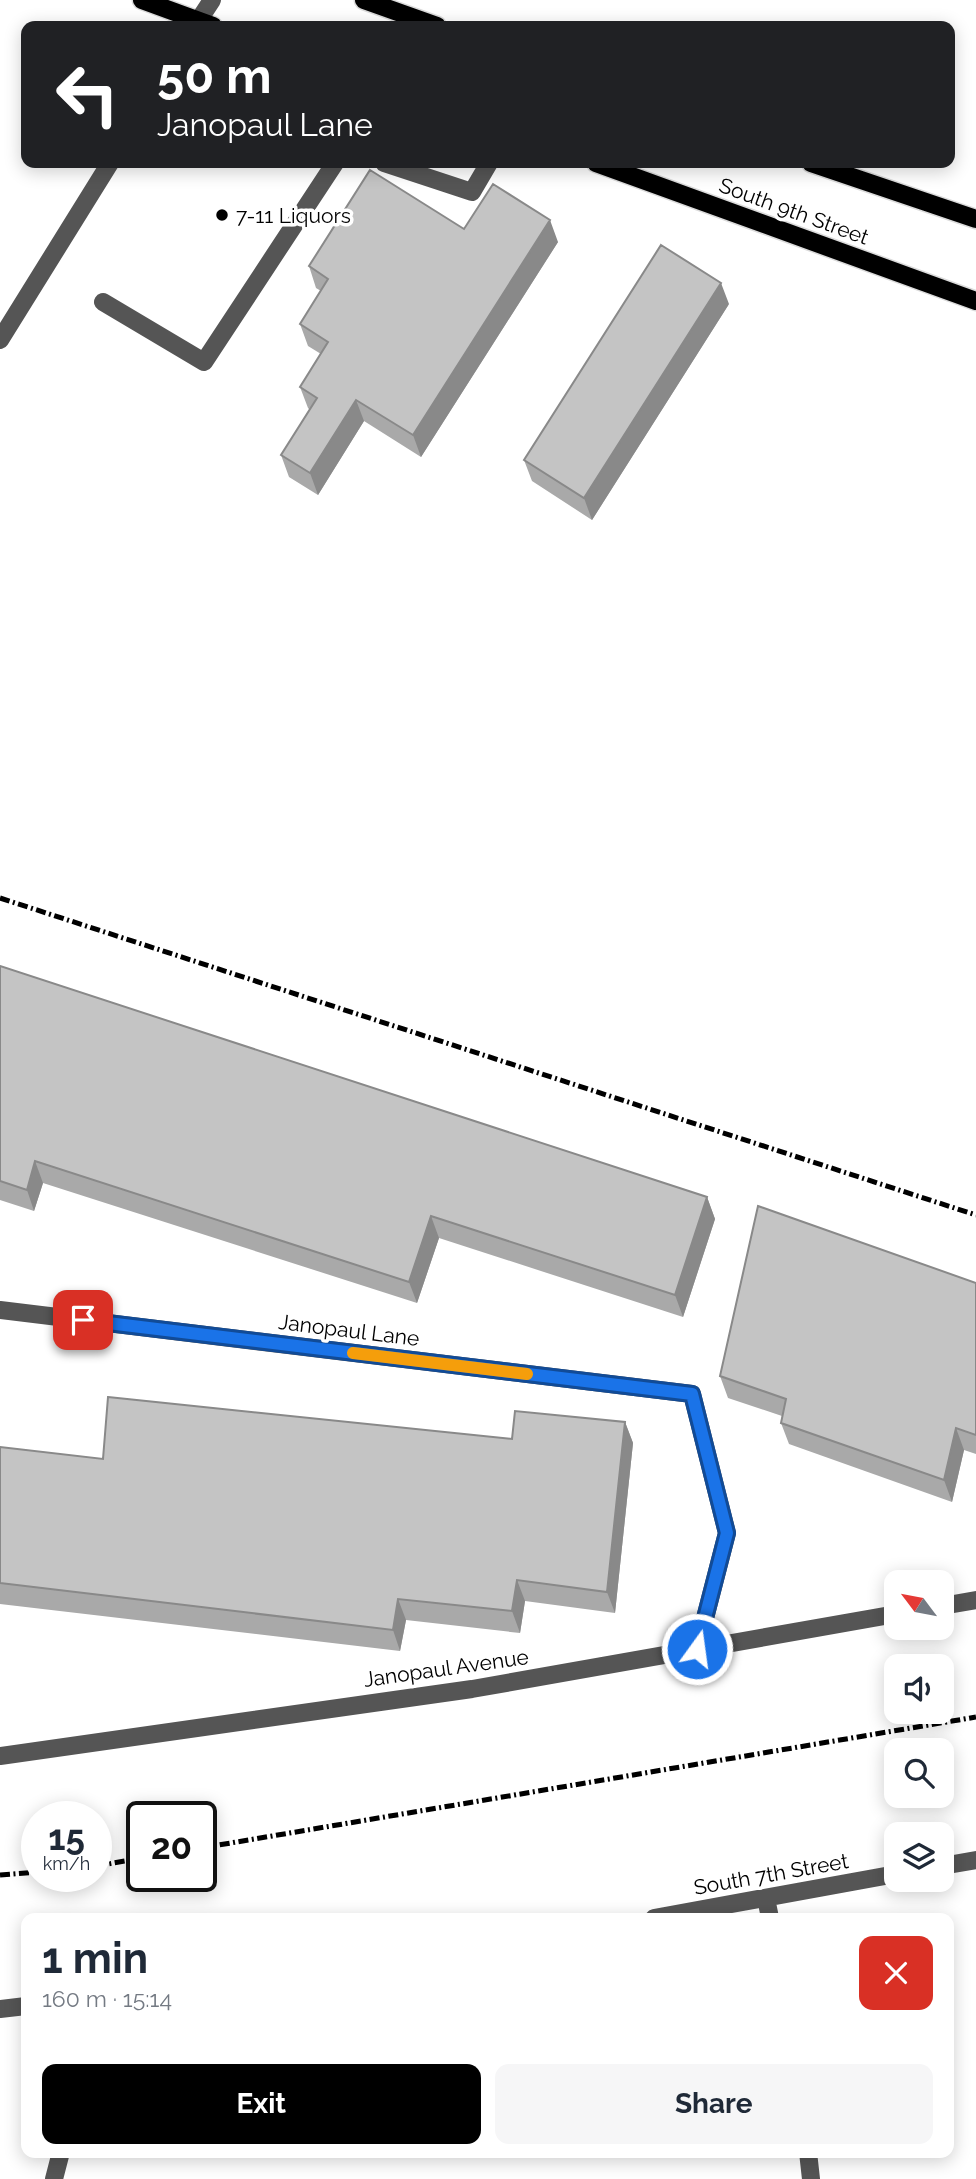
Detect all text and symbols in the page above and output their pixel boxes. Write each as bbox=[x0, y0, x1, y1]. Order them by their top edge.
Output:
text: 50 m bbox=[157, 47, 272, 104]
icon: left bbox=[42, 49, 133, 140]
text: Janopaul Lane bbox=[157, 106, 373, 143]
street label: South 9th Street bbox=[716, 172, 872, 250]
place label: 7-11 Liquors bbox=[236, 203, 351, 228]
marker: 7-11 Liquors bbox=[214, 207, 230, 223]
pin bbox=[53, 1290, 113, 1350]
icon: arrive bbox=[64, 1301, 102, 1339]
street label: Janopaul Lane bbox=[277, 1309, 421, 1351]
north arrow bbox=[884, 1570, 954, 1640]
map controls bbox=[884, 1570, 954, 1892]
position arrow bbox=[660, 1612, 734, 1686]
street label: Janopaul Avenue bbox=[362, 1644, 530, 1692]
button: sound bbox=[884, 1654, 954, 1724]
button: search bbox=[884, 1738, 954, 1808]
speed limit sign: 20 bbox=[126, 1801, 217, 1892]
text: 15 bbox=[48, 1817, 85, 1858]
button: layers bbox=[884, 1822, 954, 1892]
street label: South 7th Street bbox=[692, 1848, 850, 1900]
text: km/h bbox=[43, 1853, 90, 1874]
text: 1 min bbox=[42, 1934, 148, 1983]
button: close bbox=[859, 1936, 933, 2010]
text: 160 m · 15:14 bbox=[42, 1985, 172, 2012]
button: Exit bbox=[42, 2064, 481, 2144]
button: Share bbox=[495, 2064, 933, 2144]

